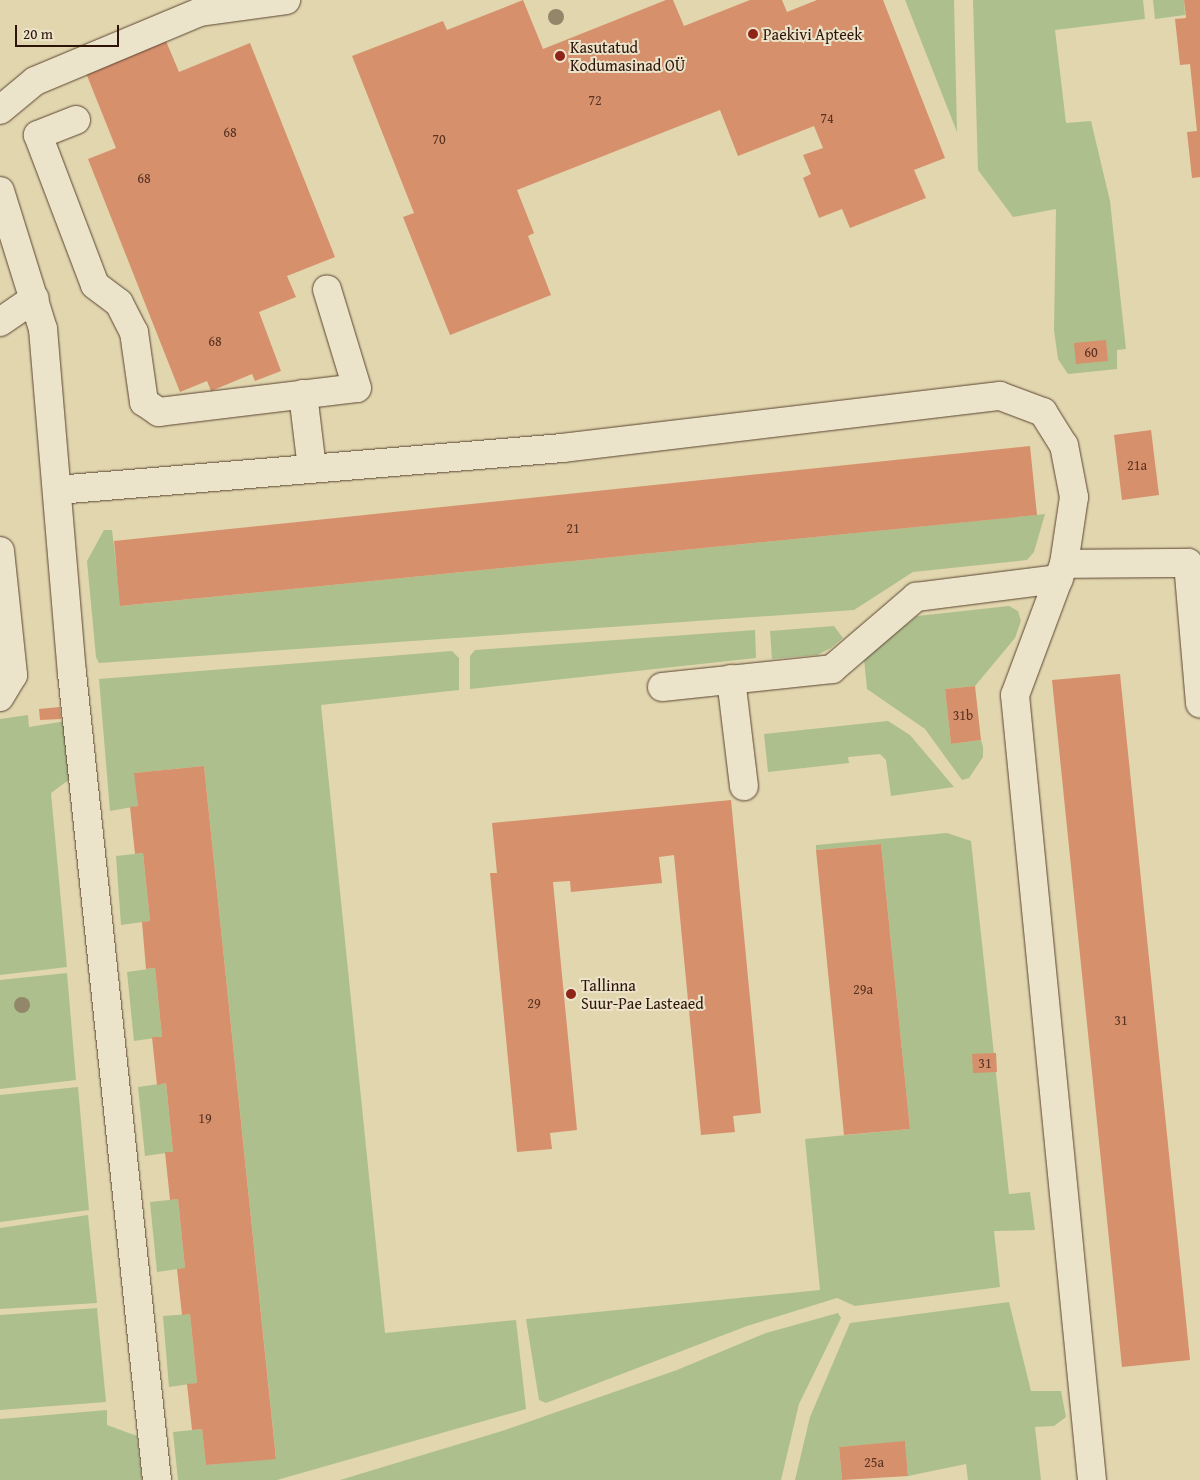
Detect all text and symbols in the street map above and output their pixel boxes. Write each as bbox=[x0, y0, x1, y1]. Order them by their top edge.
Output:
scale bar bbox=[18, 15, 121, 47]
text: 20 m bbox=[23, 23, 53, 44]
place label: Paekivi Apteek bbox=[763, 24, 862, 44]
marker: Paekivi Apteek bbox=[747, 28, 759, 40]
place label: Kasutatud Kodumasinad OÜ bbox=[570, 37, 685, 75]
marker: Kasutatud Kodumasinad OÜ bbox=[554, 50, 566, 62]
house number: 72 bbox=[588, 92, 602, 108]
house number: 74 bbox=[820, 110, 834, 126]
house number: 68 bbox=[223, 124, 237, 140]
house number: 70 bbox=[432, 131, 446, 147]
house number: 68 bbox=[137, 170, 151, 186]
house number: 68 bbox=[208, 333, 222, 349]
house number: 60 bbox=[1084, 344, 1098, 360]
house number: 21a bbox=[1127, 457, 1147, 473]
house number: 21 bbox=[566, 520, 580, 536]
house number: 31b bbox=[953, 707, 973, 723]
place label: Tallinna Suur-Pae Lasteaed bbox=[581, 975, 704, 1013]
house number: 29a bbox=[853, 981, 873, 997]
marker: Tallinna Suur-Pae Lasteaed bbox=[565, 988, 577, 1000]
house number: 29 bbox=[527, 995, 541, 1011]
house number: 31 bbox=[1114, 1012, 1128, 1028]
house number: 31 bbox=[978, 1055, 992, 1071]
house number: 19 bbox=[198, 1110, 212, 1126]
house number: 25a bbox=[864, 1454, 884, 1470]

